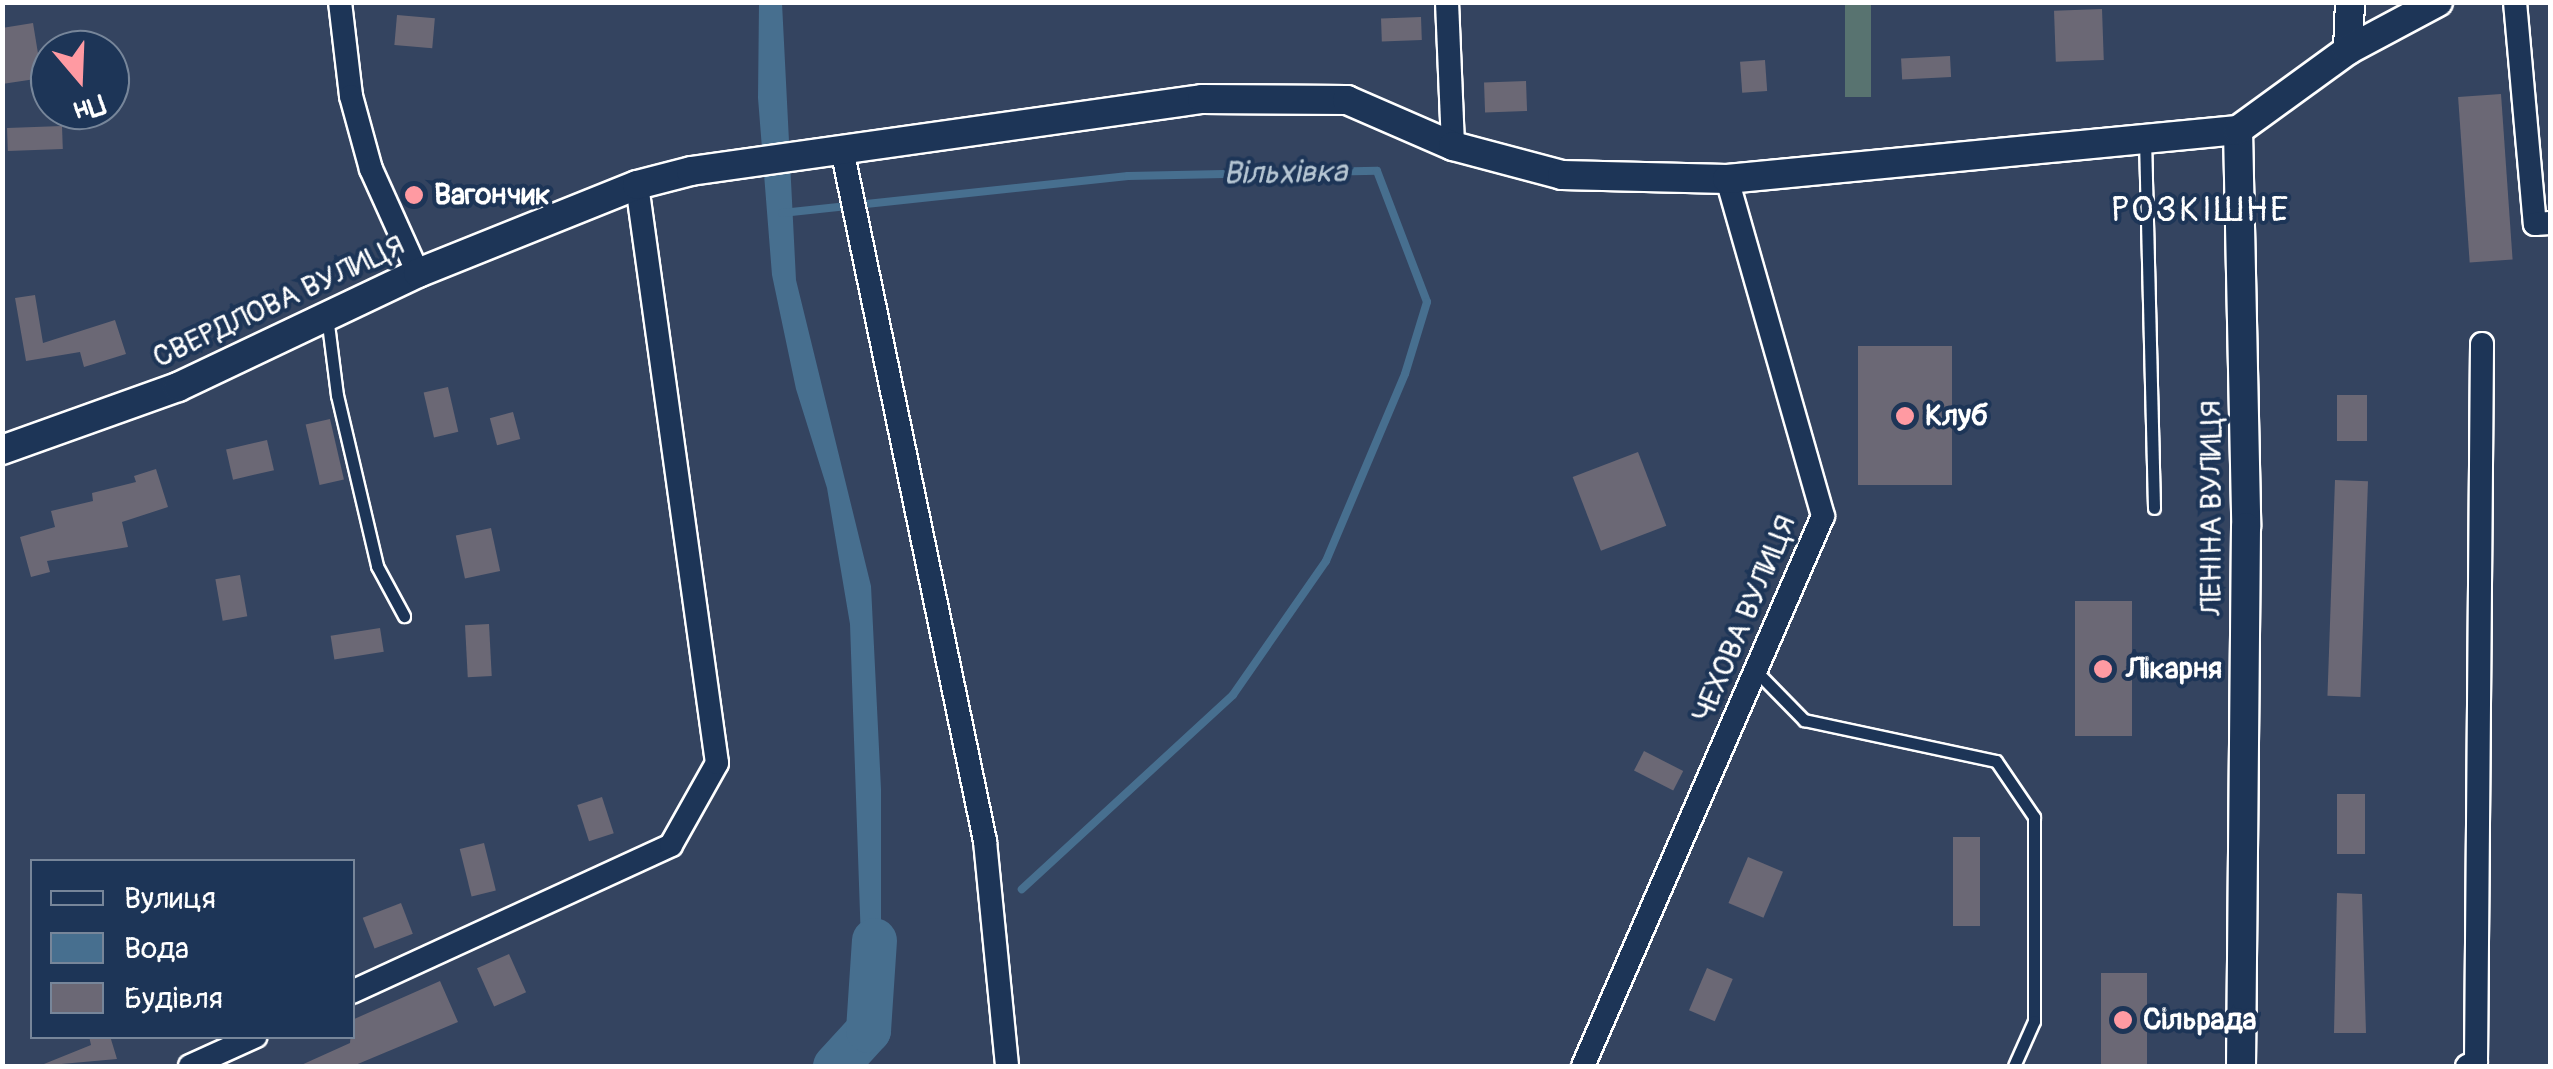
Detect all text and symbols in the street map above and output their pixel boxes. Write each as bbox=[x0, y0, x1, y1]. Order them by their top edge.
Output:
north arrow bbox=[30, 30, 130, 130]
text: Пн bbox=[69, 85, 110, 129]
water label: Вільхівка bbox=[1223, 153, 1347, 193]
place label: Вагончик bbox=[434, 177, 550, 213]
marker: Вагончик bbox=[403, 184, 425, 206]
district label: РОЗКІШНЕ bbox=[2111, 189, 2291, 231]
street label: СВЕРДЛОВА ВУЛИЦЯ bbox=[147, 228, 411, 376]
place label: Клуб bbox=[1925, 398, 1988, 434]
street label: ЛЕНІНА ВУЛИЦЯ bbox=[2194, 400, 2230, 616]
marker: Клуб bbox=[1894, 405, 1916, 427]
street label: ЧЕХОВА ВУЛИЦЯ bbox=[1685, 510, 1805, 728]
place label: Лікарня bbox=[2126, 651, 2222, 687]
marker: Лікарня bbox=[2090, 656, 2116, 682]
legend bbox=[30, 859, 355, 1039]
text: Вулиця bbox=[124, 880, 216, 917]
text: Вода bbox=[124, 930, 189, 967]
text: Будівля bbox=[124, 980, 223, 1017]
place label: Сільрада bbox=[2143, 1002, 2256, 1038]
marker: Сільрада bbox=[2112, 1009, 2134, 1031]

